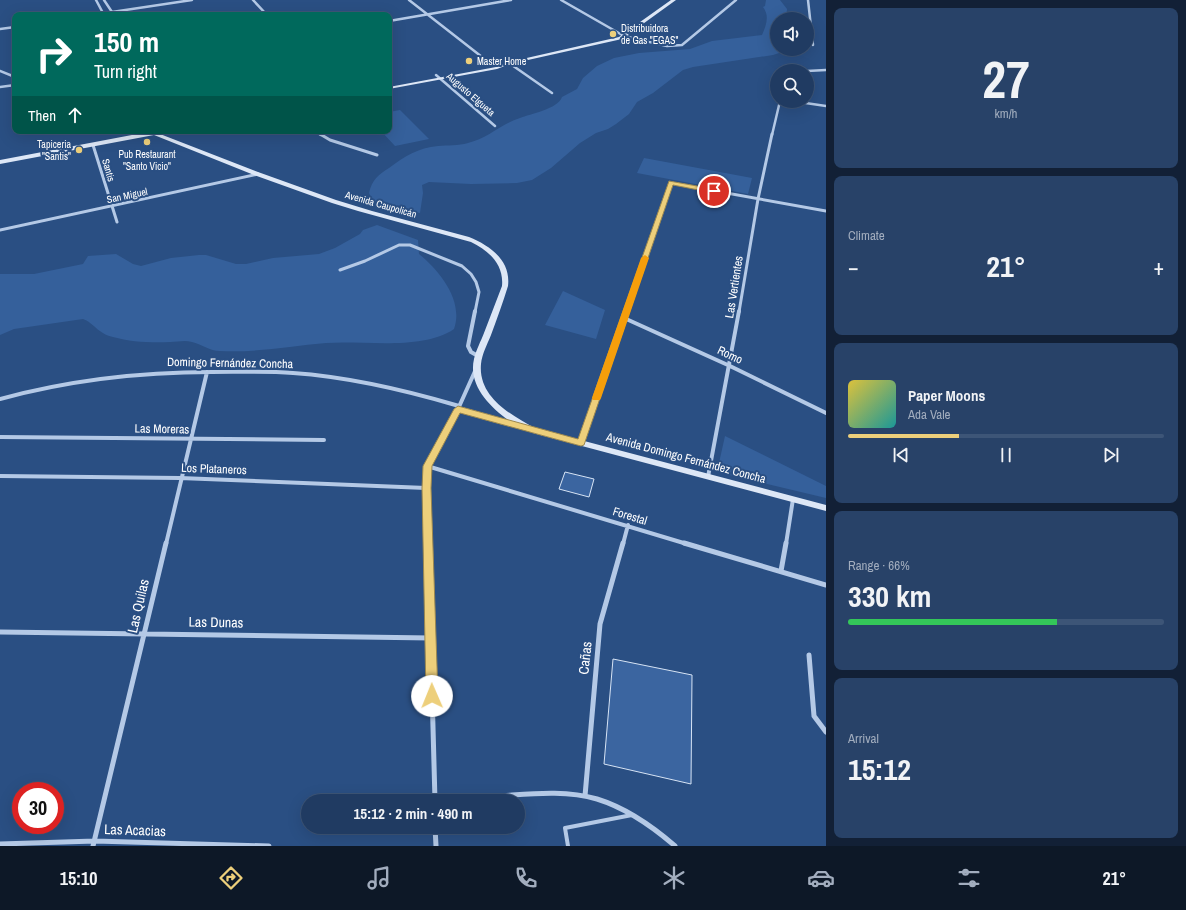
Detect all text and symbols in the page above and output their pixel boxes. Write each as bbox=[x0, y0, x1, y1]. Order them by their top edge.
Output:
map controls bbox=[770, 12, 814, 108]
button: sound bbox=[770, 12, 814, 56]
place label: Distribuidora de Gas "EGAS" bbox=[621, 22, 678, 47]
text: 150 m bbox=[94, 23, 159, 61]
icon: right bbox=[28, 28, 80, 80]
marker: Distribuidora de Gas "EGAS" bbox=[608, 29, 618, 39]
text: 27 bbox=[982, 44, 1030, 114]
place label: Master Home bbox=[477, 55, 527, 68]
marker: Master Home bbox=[464, 56, 474, 66]
text: Turn right bbox=[94, 59, 157, 84]
button: search bbox=[770, 64, 814, 108]
street label: Augusto Elgueta bbox=[443, 69, 498, 119]
icon: ahead bbox=[64, 104, 86, 126]
text: Then bbox=[28, 105, 56, 126]
text: km/h bbox=[994, 105, 1018, 122]
marker: Pub Restaurant "Santo Vicio" bbox=[142, 137, 152, 147]
place label: Tapiceria "Santis" bbox=[37, 138, 71, 163]
marker: Tapiceria "Santis" bbox=[74, 145, 84, 155]
place label: Pub Restaurant "Santo Vicio" bbox=[119, 148, 176, 173]
street label: Santis bbox=[99, 157, 118, 183]
pin bbox=[697, 174, 731, 208]
icon: arrive bbox=[703, 180, 725, 202]
street label: San Miguel bbox=[105, 185, 149, 206]
street label: Avenida Caupolicán bbox=[343, 188, 418, 221]
text: Climate bbox=[848, 227, 885, 244]
text: 21° bbox=[986, 246, 1026, 286]
text: − bbox=[848, 252, 859, 282]
text: + bbox=[1153, 252, 1164, 282]
street label: Las Vertientes bbox=[721, 255, 747, 319]
street label: Romo bbox=[715, 342, 745, 368]
street label: Domingo Fernández Concha bbox=[167, 354, 294, 372]
text: Paper Moons bbox=[908, 385, 985, 406]
text: Ada Vale bbox=[908, 406, 950, 423]
street label: Las Moreras bbox=[135, 421, 190, 437]
street label: Avenida Domingo Fernández Concha bbox=[603, 429, 768, 487]
icon: previous bbox=[890, 444, 912, 466]
icon: pause bbox=[995, 444, 1017, 466]
icon: next bbox=[1100, 444, 1122, 466]
street label: Los Plataneros bbox=[181, 460, 247, 478]
street label: Forestal bbox=[611, 503, 649, 529]
text: Range · 66% bbox=[848, 557, 910, 574]
text: 330 km bbox=[848, 576, 931, 616]
street label: Las Quilas bbox=[123, 577, 153, 635]
street label: Las Dunas bbox=[188, 613, 244, 631]
street label: Cañas bbox=[574, 640, 596, 675]
position arrow bbox=[411, 675, 453, 717]
text: Arrival bbox=[848, 730, 879, 747]
text: 15:12 bbox=[848, 749, 911, 789]
speed limit sign: 30 bbox=[12, 782, 64, 834]
text: 15:12 · 2 min · 490 m bbox=[354, 803, 472, 824]
street label: Las Acacias bbox=[104, 820, 167, 840]
icon: directions bbox=[217, 864, 245, 892]
icon: music bbox=[365, 864, 393, 892]
icon: phone bbox=[512, 864, 540, 892]
icon: climate bbox=[660, 864, 688, 892]
icon: car bbox=[807, 864, 835, 892]
icon: filters bbox=[955, 864, 983, 892]
text: 15:10 bbox=[60, 866, 98, 891]
text: 21° bbox=[1103, 866, 1126, 891]

